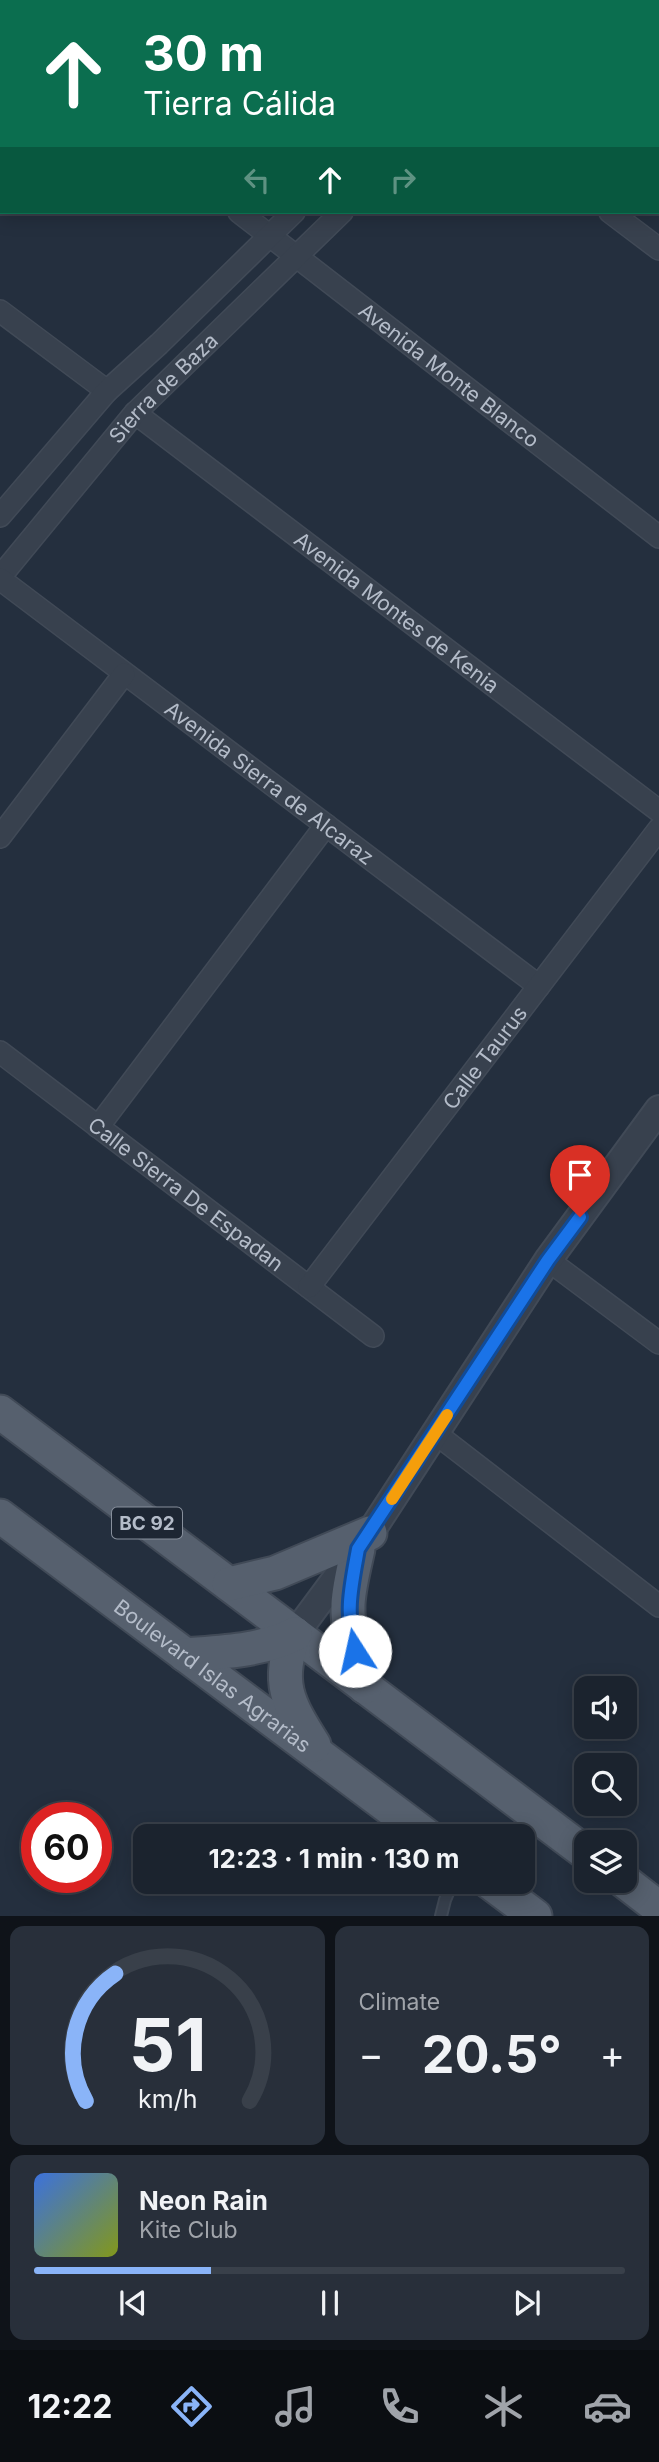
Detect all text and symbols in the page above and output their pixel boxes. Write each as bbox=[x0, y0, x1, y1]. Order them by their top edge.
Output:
text: 30 m bbox=[143, 24, 264, 83]
icon: ahead bbox=[28, 28, 119, 119]
text: Tierra Cálida bbox=[143, 84, 336, 123]
icon: left bbox=[238, 161, 276, 199]
icon: ahead bbox=[311, 161, 349, 199]
icon: right bbox=[384, 161, 422, 199]
street label: Avenida Monte Blanco bbox=[354, 297, 545, 452]
street label: Sierra de Baza bbox=[103, 327, 223, 448]
street label: Avenida Montes de Kenia bbox=[290, 526, 504, 698]
street label: Avenida Sierra de Alcaraz bbox=[160, 696, 379, 870]
street label: Calle Taurus bbox=[437, 1001, 532, 1114]
street label: Calle Sierra De Espadan bbox=[83, 1111, 289, 1276]
pin bbox=[550, 1145, 610, 1217]
icon: arrive bbox=[561, 1156, 599, 1194]
road number: BC 92 bbox=[112, 1508, 182, 1539]
street label: Boulevard Islas Agrarias bbox=[110, 1594, 316, 1757]
position arrow bbox=[318, 1614, 392, 1688]
map controls bbox=[574, 1676, 637, 1893]
button: sound bbox=[574, 1676, 637, 1739]
button: search bbox=[574, 1753, 637, 1816]
speed limit sign: 60 bbox=[21, 1802, 112, 1893]
button: layers bbox=[574, 1830, 637, 1893]
text: 12:23 · 1 min · 130 m bbox=[208, 1843, 460, 1874]
text: Climate bbox=[359, 1988, 440, 2016]
text: 51 bbox=[128, 2001, 206, 2090]
text: 20.5° bbox=[422, 2023, 562, 2086]
text: − bbox=[359, 2031, 384, 2077]
text: + bbox=[600, 2031, 625, 2077]
text: km/h bbox=[138, 2084, 197, 2114]
text: Neon Rain bbox=[139, 2185, 268, 2216]
text: Kite Club bbox=[139, 2216, 238, 2244]
icon: previous bbox=[114, 2284, 152, 2322]
icon: pause bbox=[311, 2284, 349, 2322]
icon: next bbox=[508, 2284, 546, 2322]
icon: directions bbox=[167, 2382, 216, 2431]
icon: music bbox=[271, 2382, 320, 2431]
icon: phone bbox=[375, 2382, 424, 2431]
icon: climate bbox=[479, 2382, 528, 2431]
icon: car bbox=[583, 2382, 632, 2431]
text: 12:22 bbox=[27, 2387, 112, 2426]

